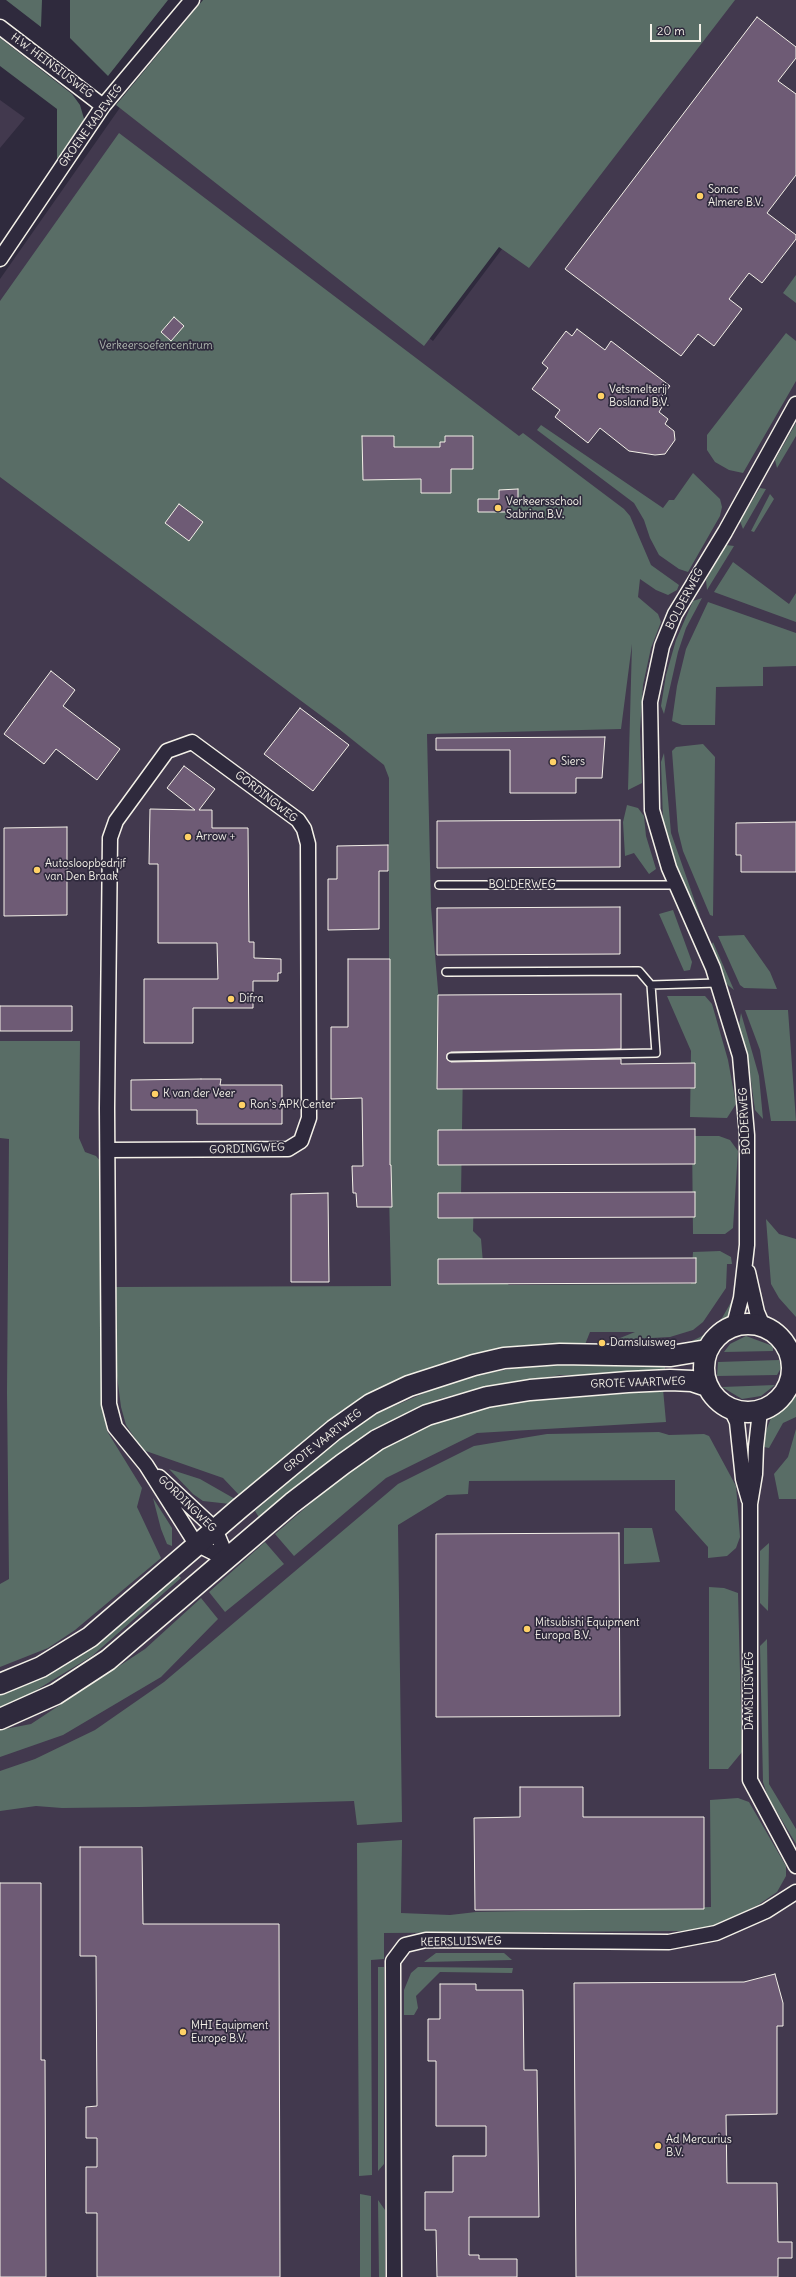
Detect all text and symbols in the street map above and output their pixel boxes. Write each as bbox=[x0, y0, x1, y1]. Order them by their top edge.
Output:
scale bar bbox=[652, 16, 703, 42]
text: 20 m bbox=[657, 23, 685, 38]
street label: H.W. HEINSIUSWEG bbox=[8, 31, 96, 101]
street label: GROENE KADEWEG bbox=[57, 82, 125, 170]
place label: Sonac Almere B.V. bbox=[708, 183, 763, 209]
marker: Sonac Almere B.V. bbox=[695, 191, 705, 201]
park label: Verkeersoefencentrum bbox=[99, 339, 213, 353]
place label: Vetsmelterij Bosland B.V. bbox=[609, 383, 669, 409]
marker: Vetsmelterij Bosland B.V. bbox=[596, 391, 606, 401]
place label: Verkeersschool Sabrina B.V. bbox=[506, 495, 582, 521]
marker: Verkeersschool Sabrina B.V. bbox=[493, 503, 503, 513]
street label: BOLDERWEG bbox=[663, 566, 707, 632]
place label: Siers bbox=[561, 755, 585, 769]
marker: Siers bbox=[548, 757, 558, 767]
street label: GORDINGWEG bbox=[232, 769, 300, 825]
place label: Arrow + bbox=[196, 830, 235, 844]
marker: Arrow + bbox=[183, 832, 193, 842]
place label: Autosloopbedrijf van Den Braak bbox=[45, 857, 126, 883]
marker: Autosloopbedrijf van Den Braak bbox=[32, 865, 42, 875]
street label: BOLDERWEG bbox=[488, 878, 556, 892]
place label: Difra bbox=[239, 992, 264, 1006]
marker: Difra bbox=[226, 994, 236, 1004]
place label: K van der Veer bbox=[163, 1087, 235, 1101]
street label: BOLDERWEG bbox=[737, 1087, 753, 1155]
marker: K van der Veer bbox=[150, 1089, 160, 1099]
place label: Ron's APK Center bbox=[250, 1098, 335, 1112]
marker: Ron's APK Center bbox=[237, 1100, 247, 1110]
street label: GORDINGWEG bbox=[209, 1141, 285, 1157]
place label: Damsluisweg bbox=[610, 1336, 676, 1350]
marker: Damsluisweg bbox=[597, 1338, 607, 1348]
street label: GROTE VAARTWEG bbox=[590, 1375, 686, 1391]
street label: GROTE VAARTWEG bbox=[281, 1406, 365, 1476]
street label: GORDINGWEG bbox=[155, 1473, 219, 1535]
place label: Mitsubishi Equipment Europa B.V. bbox=[535, 1616, 640, 1642]
marker: Mitsubishi Equipment Europa B.V. bbox=[522, 1624, 532, 1634]
street label: DAMSLUISWEG bbox=[743, 1652, 757, 1730]
street label: KEERSLUISWEG bbox=[420, 1935, 502, 1949]
place label: MHI Equipment Europe B.V. bbox=[191, 2019, 268, 2045]
marker: MHI Equipment Europe B.V. bbox=[178, 2027, 188, 2037]
place label: Ad Mercurius B.V. bbox=[666, 2133, 732, 2159]
marker: Ad Mercurius B.V. bbox=[653, 2141, 663, 2151]

